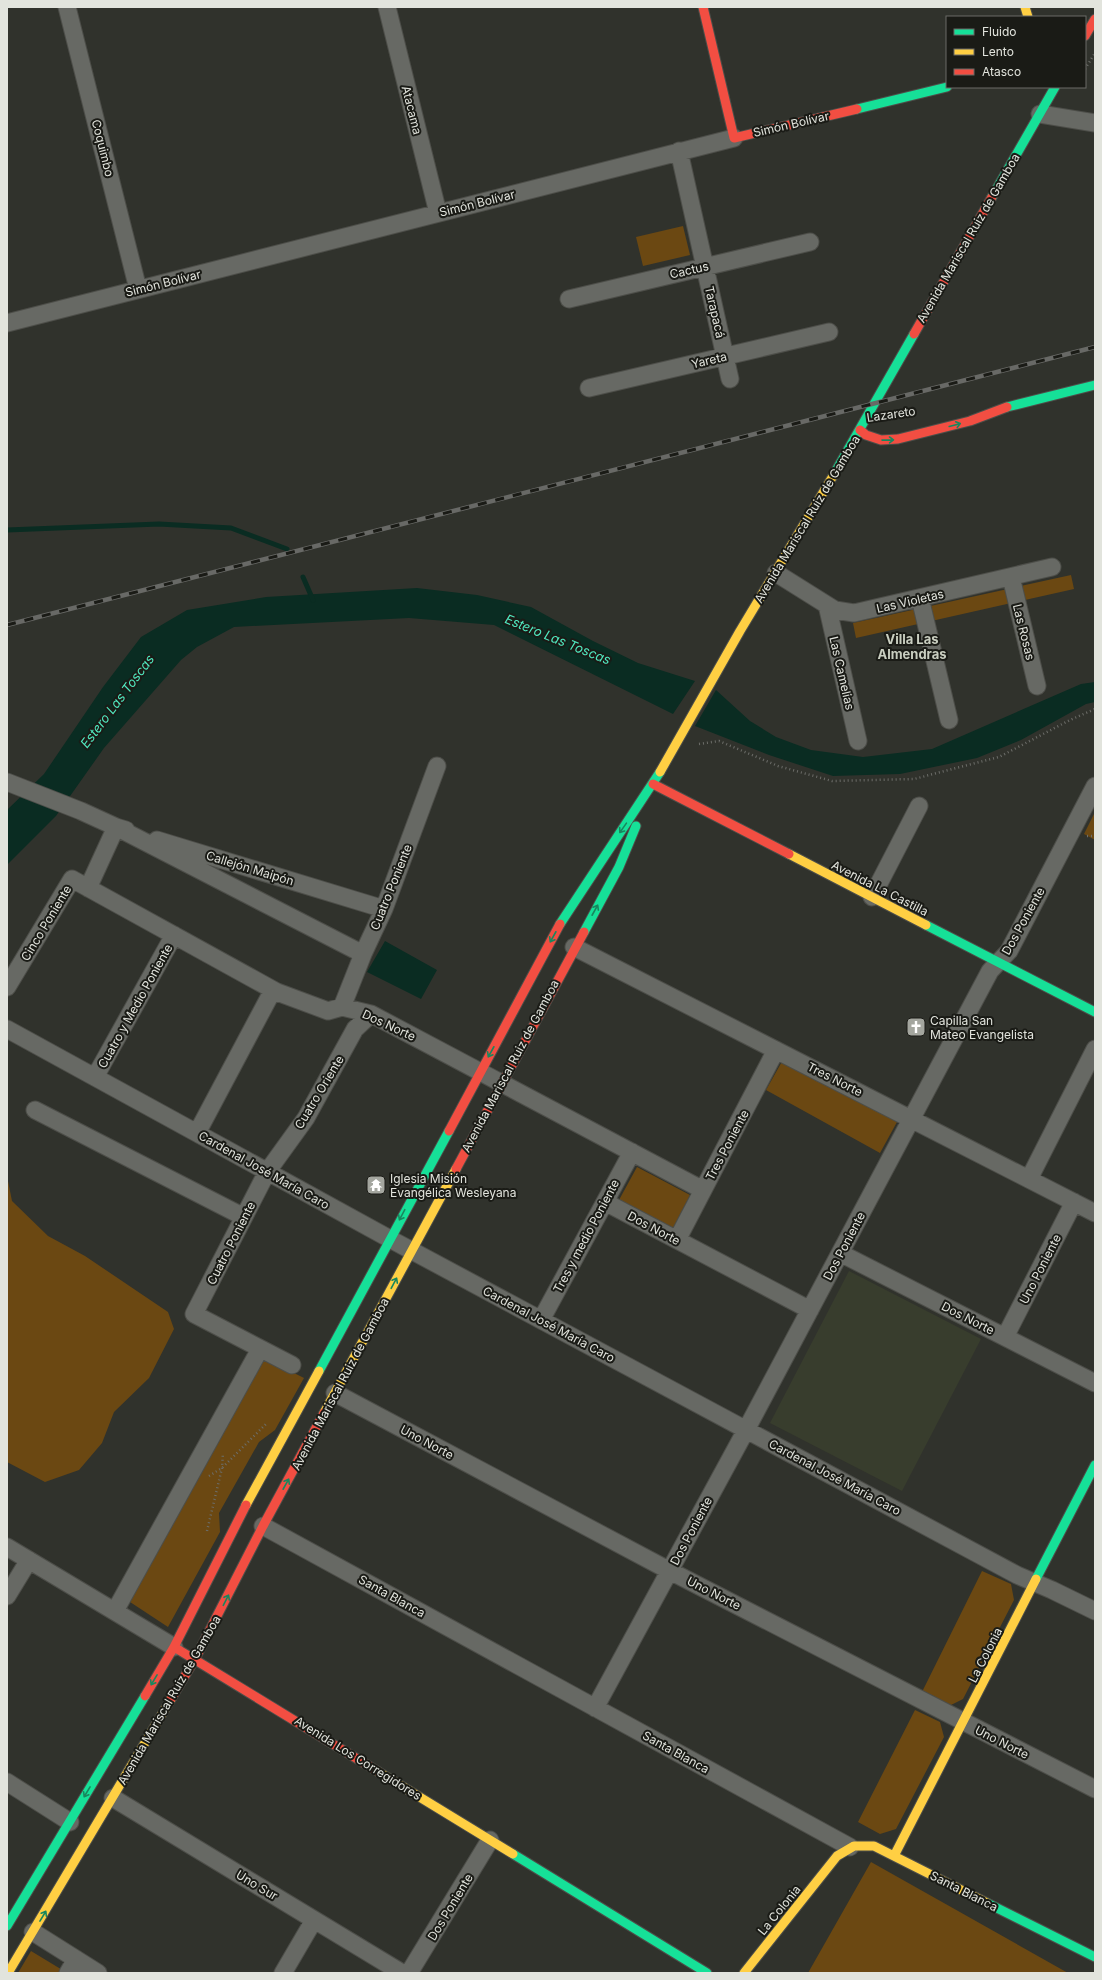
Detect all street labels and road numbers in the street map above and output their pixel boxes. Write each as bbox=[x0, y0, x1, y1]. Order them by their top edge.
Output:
street label: Atacama bbox=[399, 84, 425, 136]
street label: Simón Bolívar bbox=[752, 108, 831, 140]
street label: Coquimbo bbox=[89, 118, 117, 178]
street label: Avenida Mariscal Ruiz de Gamboa bbox=[913, 151, 1023, 325]
street label: Simón Bolívar bbox=[438, 186, 517, 220]
street label: Cactus bbox=[668, 258, 710, 282]
street label: Simón Bolívar bbox=[124, 266, 203, 300]
street label: Tarapacá bbox=[702, 285, 728, 339]
street label: Yareta bbox=[690, 349, 728, 371]
street label: Lazareto bbox=[866, 403, 916, 425]
street label: Avenida Mariscal Ruiz de Gamboa bbox=[751, 432, 863, 606]
street label: Las Violetas bbox=[875, 586, 945, 616]
street label: Las Rosas bbox=[1010, 602, 1038, 662]
street label: Las Camelias bbox=[826, 635, 858, 711]
street label: Cuatro Poniente bbox=[367, 842, 415, 932]
street label: Callejón Maipón bbox=[204, 848, 296, 888]
street label: Avenida La Castilla bbox=[829, 857, 931, 919]
street label: Cinco Poniente bbox=[17, 882, 75, 964]
street label: Dos Poniente bbox=[998, 884, 1048, 958]
street label: Cuatro y Medio Poniente bbox=[95, 941, 175, 1071]
street label: Avenida Mariscal Ruiz de Gamboa bbox=[458, 977, 562, 1155]
street label: Dos Norte bbox=[360, 1006, 418, 1044]
street label: Cuatro Oriente bbox=[291, 1053, 347, 1131]
street label: Tres Norte bbox=[805, 1059, 865, 1099]
street label: Tres Poniente bbox=[702, 1107, 752, 1183]
street label: Cardenal José María Caro bbox=[196, 1128, 332, 1212]
street label: Tres y medio Poniente bbox=[550, 1177, 622, 1295]
street label: Cuatro Poniente bbox=[204, 1199, 258, 1287]
street label: Dos Norte bbox=[625, 1208, 683, 1248]
street label: Dos Poniente bbox=[820, 1209, 868, 1283]
street label: Uno Poniente bbox=[1016, 1232, 1064, 1306]
street label: Cardenal José María Caro bbox=[480, 1283, 618, 1365]
street label: Avenida Mariscal Ruiz de Gamboa bbox=[288, 1295, 392, 1473]
street label: Dos Norte bbox=[939, 1298, 997, 1338]
street label: Uno Norte bbox=[398, 1422, 456, 1462]
street label: Cardenal José María Caro bbox=[766, 1436, 904, 1518]
street label: Dos Poniente bbox=[667, 1494, 715, 1568]
street label: Santa Blanca bbox=[356, 1572, 428, 1620]
street label: Uno Norte bbox=[685, 1573, 743, 1613]
street label: Avenida Mariscal Ruiz de Gamboa bbox=[114, 1613, 224, 1787]
street label: La Colonia bbox=[965, 1625, 1005, 1685]
street label: Avenida Los Corregidores bbox=[292, 1713, 424, 1803]
street label: Uno Norte bbox=[973, 1722, 1031, 1762]
street label: Santa Blanca bbox=[640, 1728, 712, 1776]
street label: Uno Sur bbox=[233, 1867, 281, 1903]
street label: Santa Blanca bbox=[928, 1868, 1000, 1914]
street label: Dos Poniente bbox=[424, 1871, 476, 1943]
street label: La Colonia bbox=[754, 1882, 804, 1938]

